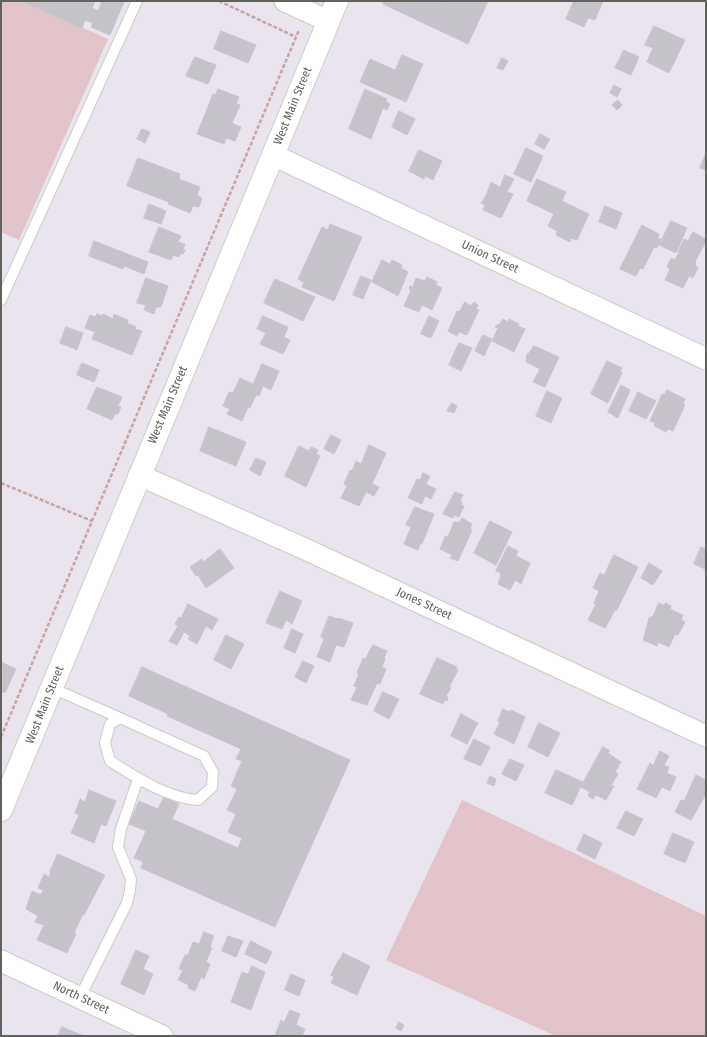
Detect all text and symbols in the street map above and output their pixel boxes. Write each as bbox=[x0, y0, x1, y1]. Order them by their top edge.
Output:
street label: West Main Street bbox=[271, 65, 315, 147]
street label: Union Street bbox=[459, 238, 521, 276]
street label: West Main Street bbox=[145, 364, 191, 446]
street label: Jones Street bbox=[394, 585, 454, 623]
street label: West Main Street bbox=[23, 664, 67, 746]
street label: North Street bbox=[51, 979, 111, 1017]

